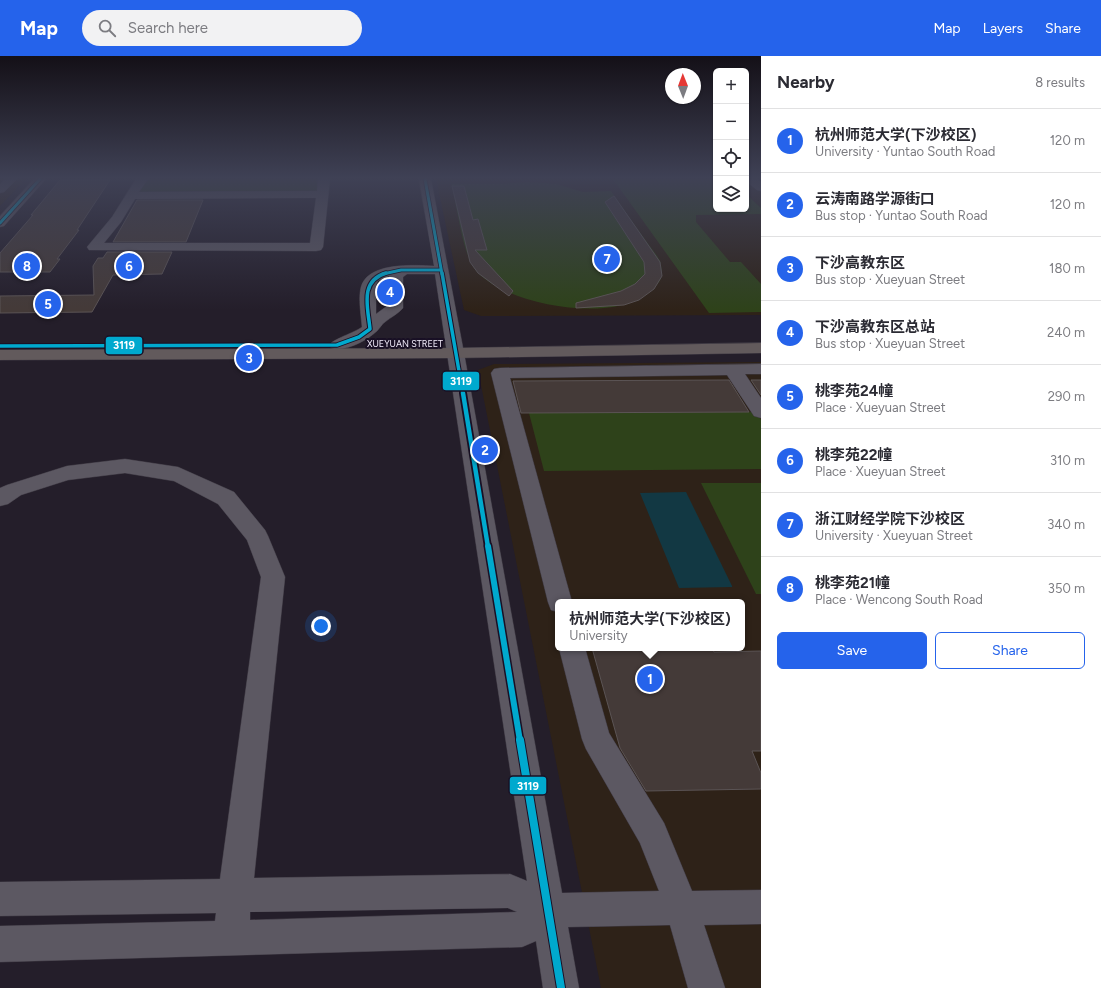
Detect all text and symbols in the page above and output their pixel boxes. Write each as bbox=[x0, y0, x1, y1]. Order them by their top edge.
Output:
search box bbox=[82, 10, 362, 46]
text: Map bbox=[20, 17, 58, 40]
icon: search bbox=[96, 17, 118, 39]
text: Search here bbox=[128, 19, 208, 37]
text: Map bbox=[933, 20, 961, 37]
text: Layers bbox=[983, 20, 1023, 37]
text: Share bbox=[1045, 20, 1081, 37]
north arrow bbox=[665, 68, 701, 104]
map controls bbox=[713, 68, 749, 212]
button: + bbox=[713, 68, 749, 104]
text: Nearby bbox=[777, 72, 835, 92]
text: 8 results bbox=[1035, 75, 1085, 90]
button: − bbox=[713, 104, 749, 140]
text: 杭州师范大学(下沙校区) bbox=[815, 126, 976, 144]
text: 1 bbox=[787, 133, 793, 148]
text: 120 m bbox=[1050, 133, 1085, 148]
button: locate bbox=[713, 140, 749, 176]
text: University · Yuntao South Road bbox=[815, 144, 995, 159]
button: layers bbox=[713, 176, 749, 212]
text: 云涛南路学源街口 bbox=[815, 190, 935, 208]
text: 2 bbox=[786, 197, 794, 212]
text: 120 m bbox=[1050, 197, 1085, 212]
text: Bus stop · Yuntao South Road bbox=[815, 208, 988, 223]
pin: 7 bbox=[594, 244, 620, 274]
pin: 8 bbox=[14, 251, 40, 281]
pin: 6 bbox=[116, 251, 142, 281]
text: 下沙高教东区 bbox=[815, 254, 905, 272]
text: 3 bbox=[786, 261, 794, 276]
text: 180 m bbox=[1049, 261, 1085, 276]
text: Bus stop · Xueyuan Street bbox=[815, 272, 965, 287]
pin: 4 bbox=[377, 277, 403, 307]
pin: 5 bbox=[35, 289, 61, 319]
text: 下沙高教东区总站 bbox=[815, 318, 935, 336]
text: 4 bbox=[786, 325, 794, 340]
text: 240 m bbox=[1047, 325, 1085, 340]
line badge: 3119 bbox=[105, 336, 143, 355]
text: Bus stop · Xueyuan Street bbox=[815, 336, 965, 351]
street label: XUEYUAN STREET bbox=[367, 338, 443, 349]
text: 3119 bbox=[113, 339, 135, 352]
pin: 3 bbox=[236, 343, 262, 373]
line badge: 3119 bbox=[442, 371, 480, 391]
text: 3119 bbox=[450, 375, 472, 388]
text: 桃李苑24幢 bbox=[815, 382, 893, 400]
text: 5 bbox=[786, 389, 794, 404]
text: 290 m bbox=[1048, 389, 1085, 404]
text: Place · Xueyuan Street bbox=[815, 400, 946, 415]
pin: 2 bbox=[472, 435, 498, 465]
text: 桃李苑22幢 bbox=[815, 446, 892, 464]
text: 6 bbox=[786, 453, 794, 468]
text: 310 m bbox=[1050, 453, 1085, 468]
text: Place · Xueyuan Street bbox=[815, 464, 946, 479]
text: 浙江财经学院下沙校区 bbox=[815, 510, 965, 528]
text: 7 bbox=[786, 517, 794, 532]
text: 340 m bbox=[1047, 517, 1085, 532]
text: University · Xueyuan Street bbox=[815, 528, 973, 543]
text: 桃李苑21幢 bbox=[815, 574, 890, 592]
text: 8 bbox=[786, 581, 794, 596]
text: 350 m bbox=[1048, 581, 1085, 596]
text: Place · Wencong South Road bbox=[815, 592, 983, 607]
popup bbox=[555, 599, 745, 651]
text: 杭州师范大学(下沙校区) bbox=[569, 610, 731, 628]
your location bbox=[311, 616, 331, 636]
text: University bbox=[569, 628, 628, 643]
button: Save bbox=[777, 632, 927, 669]
button: Share bbox=[935, 632, 1085, 669]
pin: 1 bbox=[637, 664, 663, 694]
line badge: 3119 bbox=[509, 776, 547, 795]
text: 3119 bbox=[517, 780, 539, 793]

